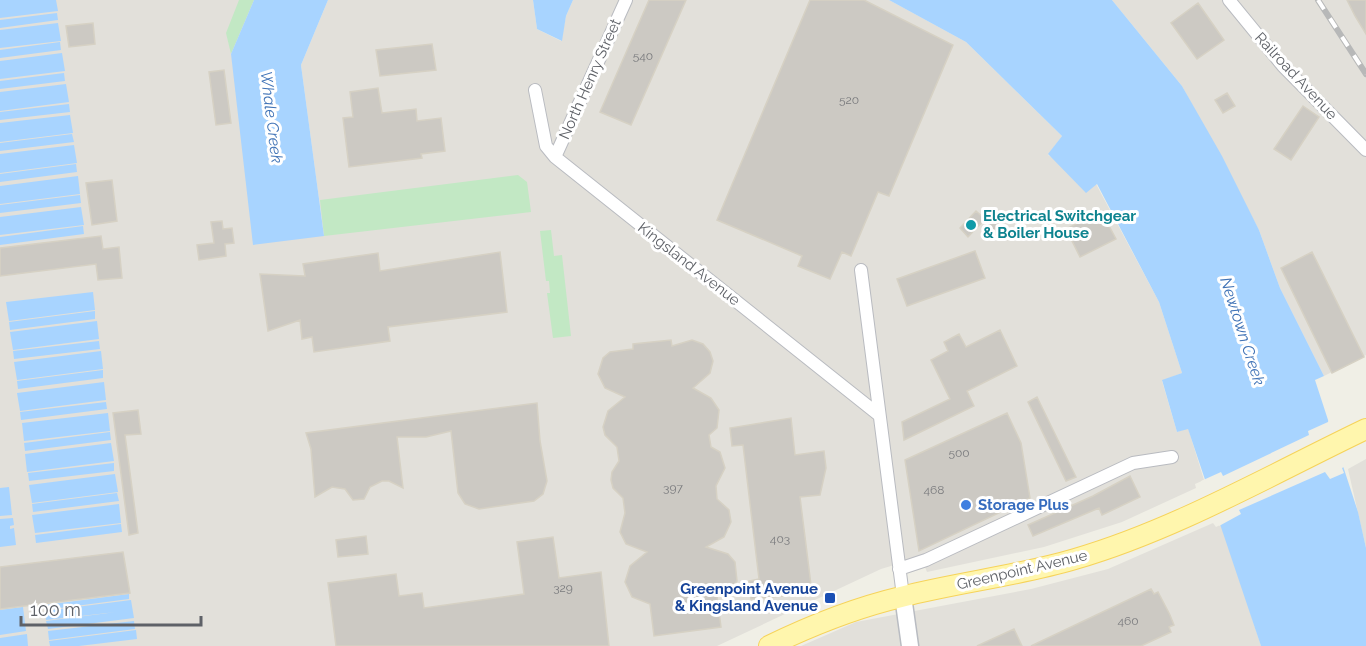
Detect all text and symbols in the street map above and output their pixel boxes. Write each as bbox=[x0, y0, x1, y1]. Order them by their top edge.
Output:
street label: North Henry Street bbox=[555, 16, 625, 142]
street label: Railroad Avenue bbox=[1251, 29, 1341, 123]
house number: 540 bbox=[633, 49, 653, 63]
water label: Whale Creek bbox=[256, 70, 287, 165]
house number: 520 bbox=[839, 93, 859, 107]
place label: Electrical Switchgear & Boiler House bbox=[983, 207, 1136, 242]
marker: Electrical Switchgear & Boiler House bbox=[964, 218, 978, 232]
street label: Kingsland Avenue bbox=[634, 219, 744, 310]
water label: Newtown Creek bbox=[1216, 275, 1269, 388]
house number: 500 bbox=[948, 446, 970, 460]
house number: 397 bbox=[663, 481, 683, 495]
house number: 468 bbox=[924, 483, 944, 497]
place label: Storage Plus bbox=[978, 496, 1069, 514]
marker: Storage Plus bbox=[959, 498, 973, 512]
house number: 403 bbox=[770, 532, 790, 546]
street label: Greenpoint Avenue bbox=[955, 546, 1089, 594]
place label: Greenpoint Avenue & Kingsland Avenue bbox=[675, 580, 818, 615]
house number: 329 bbox=[553, 581, 573, 595]
scale bar bbox=[21, 589, 201, 627]
marker: Greenpoint Avenue & Kingsland Avenue bbox=[823, 591, 837, 605]
text: 100 m bbox=[30, 599, 81, 620]
house number: 460 bbox=[1117, 614, 1139, 628]

